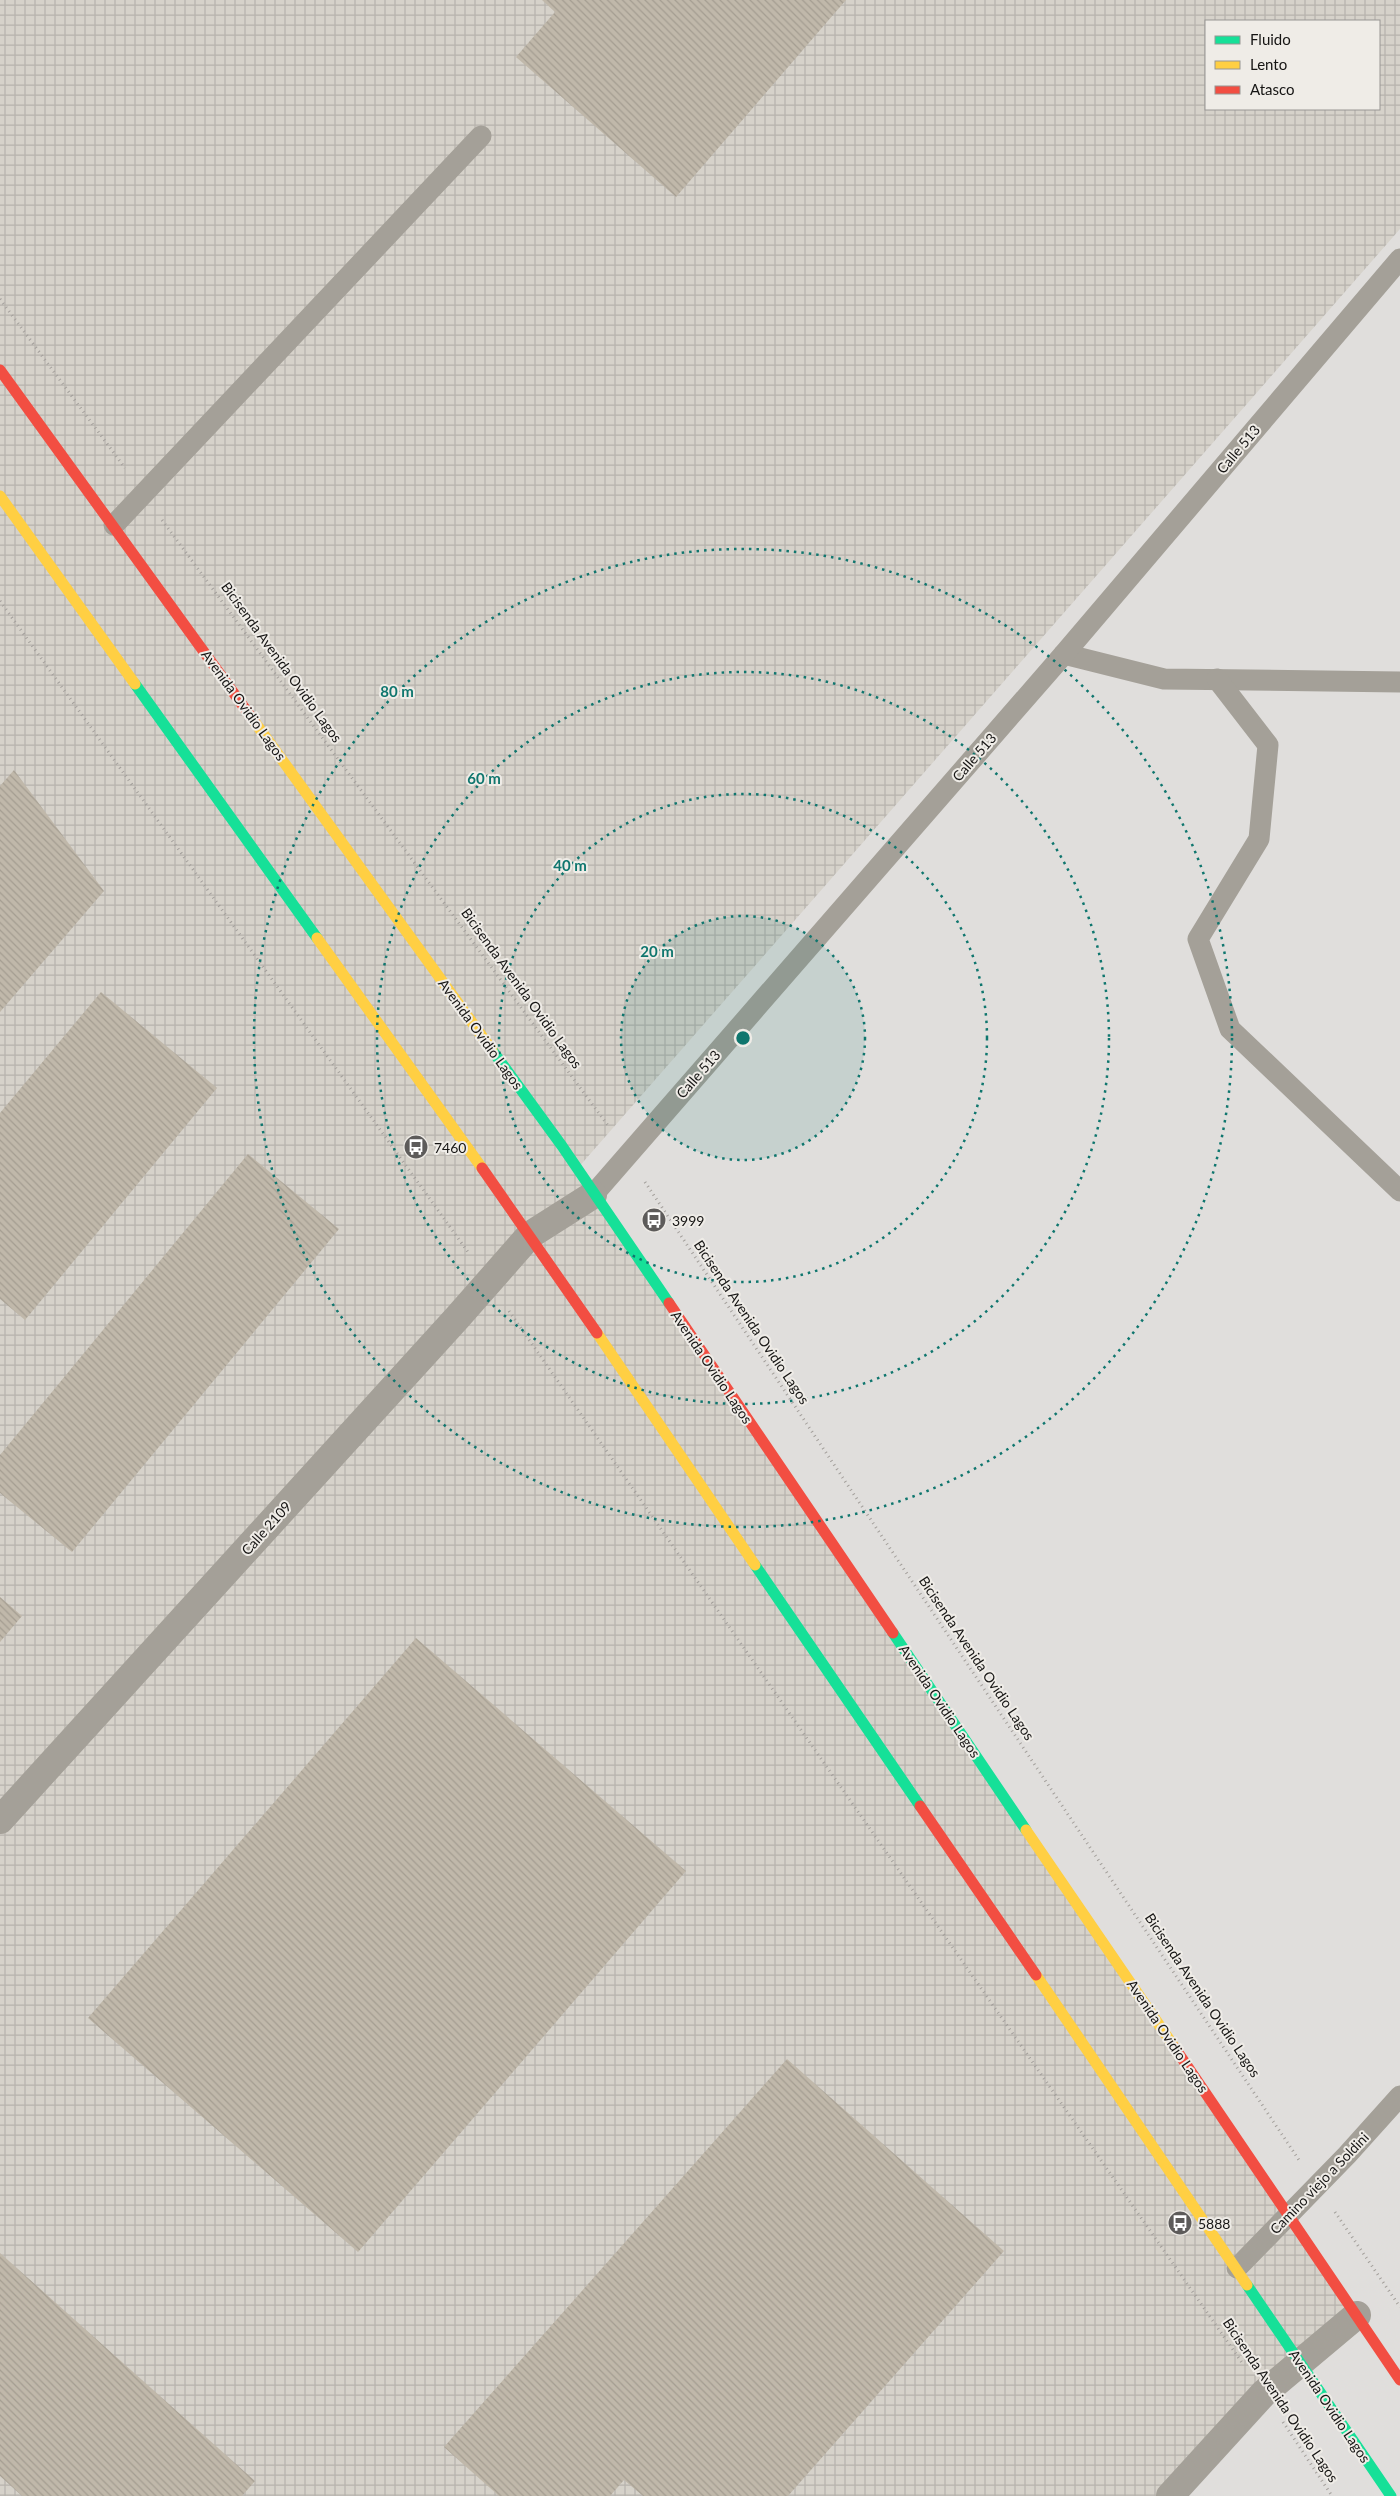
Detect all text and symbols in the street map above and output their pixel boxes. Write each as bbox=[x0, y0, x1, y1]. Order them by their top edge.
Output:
legend bbox=[1205, 20, 1380, 110]
text: Fluido bbox=[1250, 30, 1291, 48]
text: Lento bbox=[1250, 55, 1287, 73]
text: Atasco bbox=[1250, 80, 1295, 98]
street label: Calle 513 bbox=[1213, 421, 1263, 477]
street label: Bicisenda Avenida Ovidio Lagos bbox=[218, 578, 346, 746]
street label: Avenida Ovidio Lagos bbox=[198, 646, 290, 764]
text: 80 m bbox=[380, 682, 414, 700]
street label: Calle 513 bbox=[948, 729, 1000, 785]
text: 60 m bbox=[467, 769, 501, 787]
text: 40 m bbox=[553, 856, 587, 874]
street label: Bicisenda Avenida Ovidio Lagos bbox=[458, 904, 586, 1072]
text: 20 m bbox=[640, 942, 674, 960]
street label: Avenida Ovidio Lagos bbox=[435, 975, 527, 1093]
centre of rings bbox=[734, 1029, 752, 1047]
street label: Calle 513 bbox=[672, 1046, 724, 1102]
bus stop icon: 7460 bbox=[403, 1134, 429, 1160]
place label: 7460 bbox=[434, 1139, 466, 1156]
bus stop icon: 3999 bbox=[641, 1207, 667, 1233]
place label: 3999 bbox=[672, 1212, 704, 1229]
street label: Bicisenda Avenida Ovidio Lagos bbox=[691, 1237, 813, 1407]
street label: Avenida Ovidio Lagos bbox=[668, 1307, 756, 1427]
street label: Calle 2109 bbox=[237, 1498, 295, 1558]
street label: Bicisenda Avenida Ovidio Lagos bbox=[916, 1573, 1038, 1743]
street label: Avenida Ovidio Lagos bbox=[896, 1641, 984, 1761]
street label: Bicisenda Avenida Ovidio Lagos bbox=[1142, 1910, 1264, 2080]
street label: Avenida Ovidio Lagos bbox=[1124, 1976, 1212, 2096]
street label: Camino viejo a Soldini bbox=[1266, 2129, 1372, 2237]
bus stop icon: 5888 bbox=[1167, 2210, 1193, 2236]
place label: 5888 bbox=[1198, 2215, 1230, 2232]
street label: Bicisenda Avenida Ovidio Lagos bbox=[1220, 2315, 1342, 2485]
street label: Avenida Ovidio Lagos bbox=[1286, 2346, 1374, 2466]

